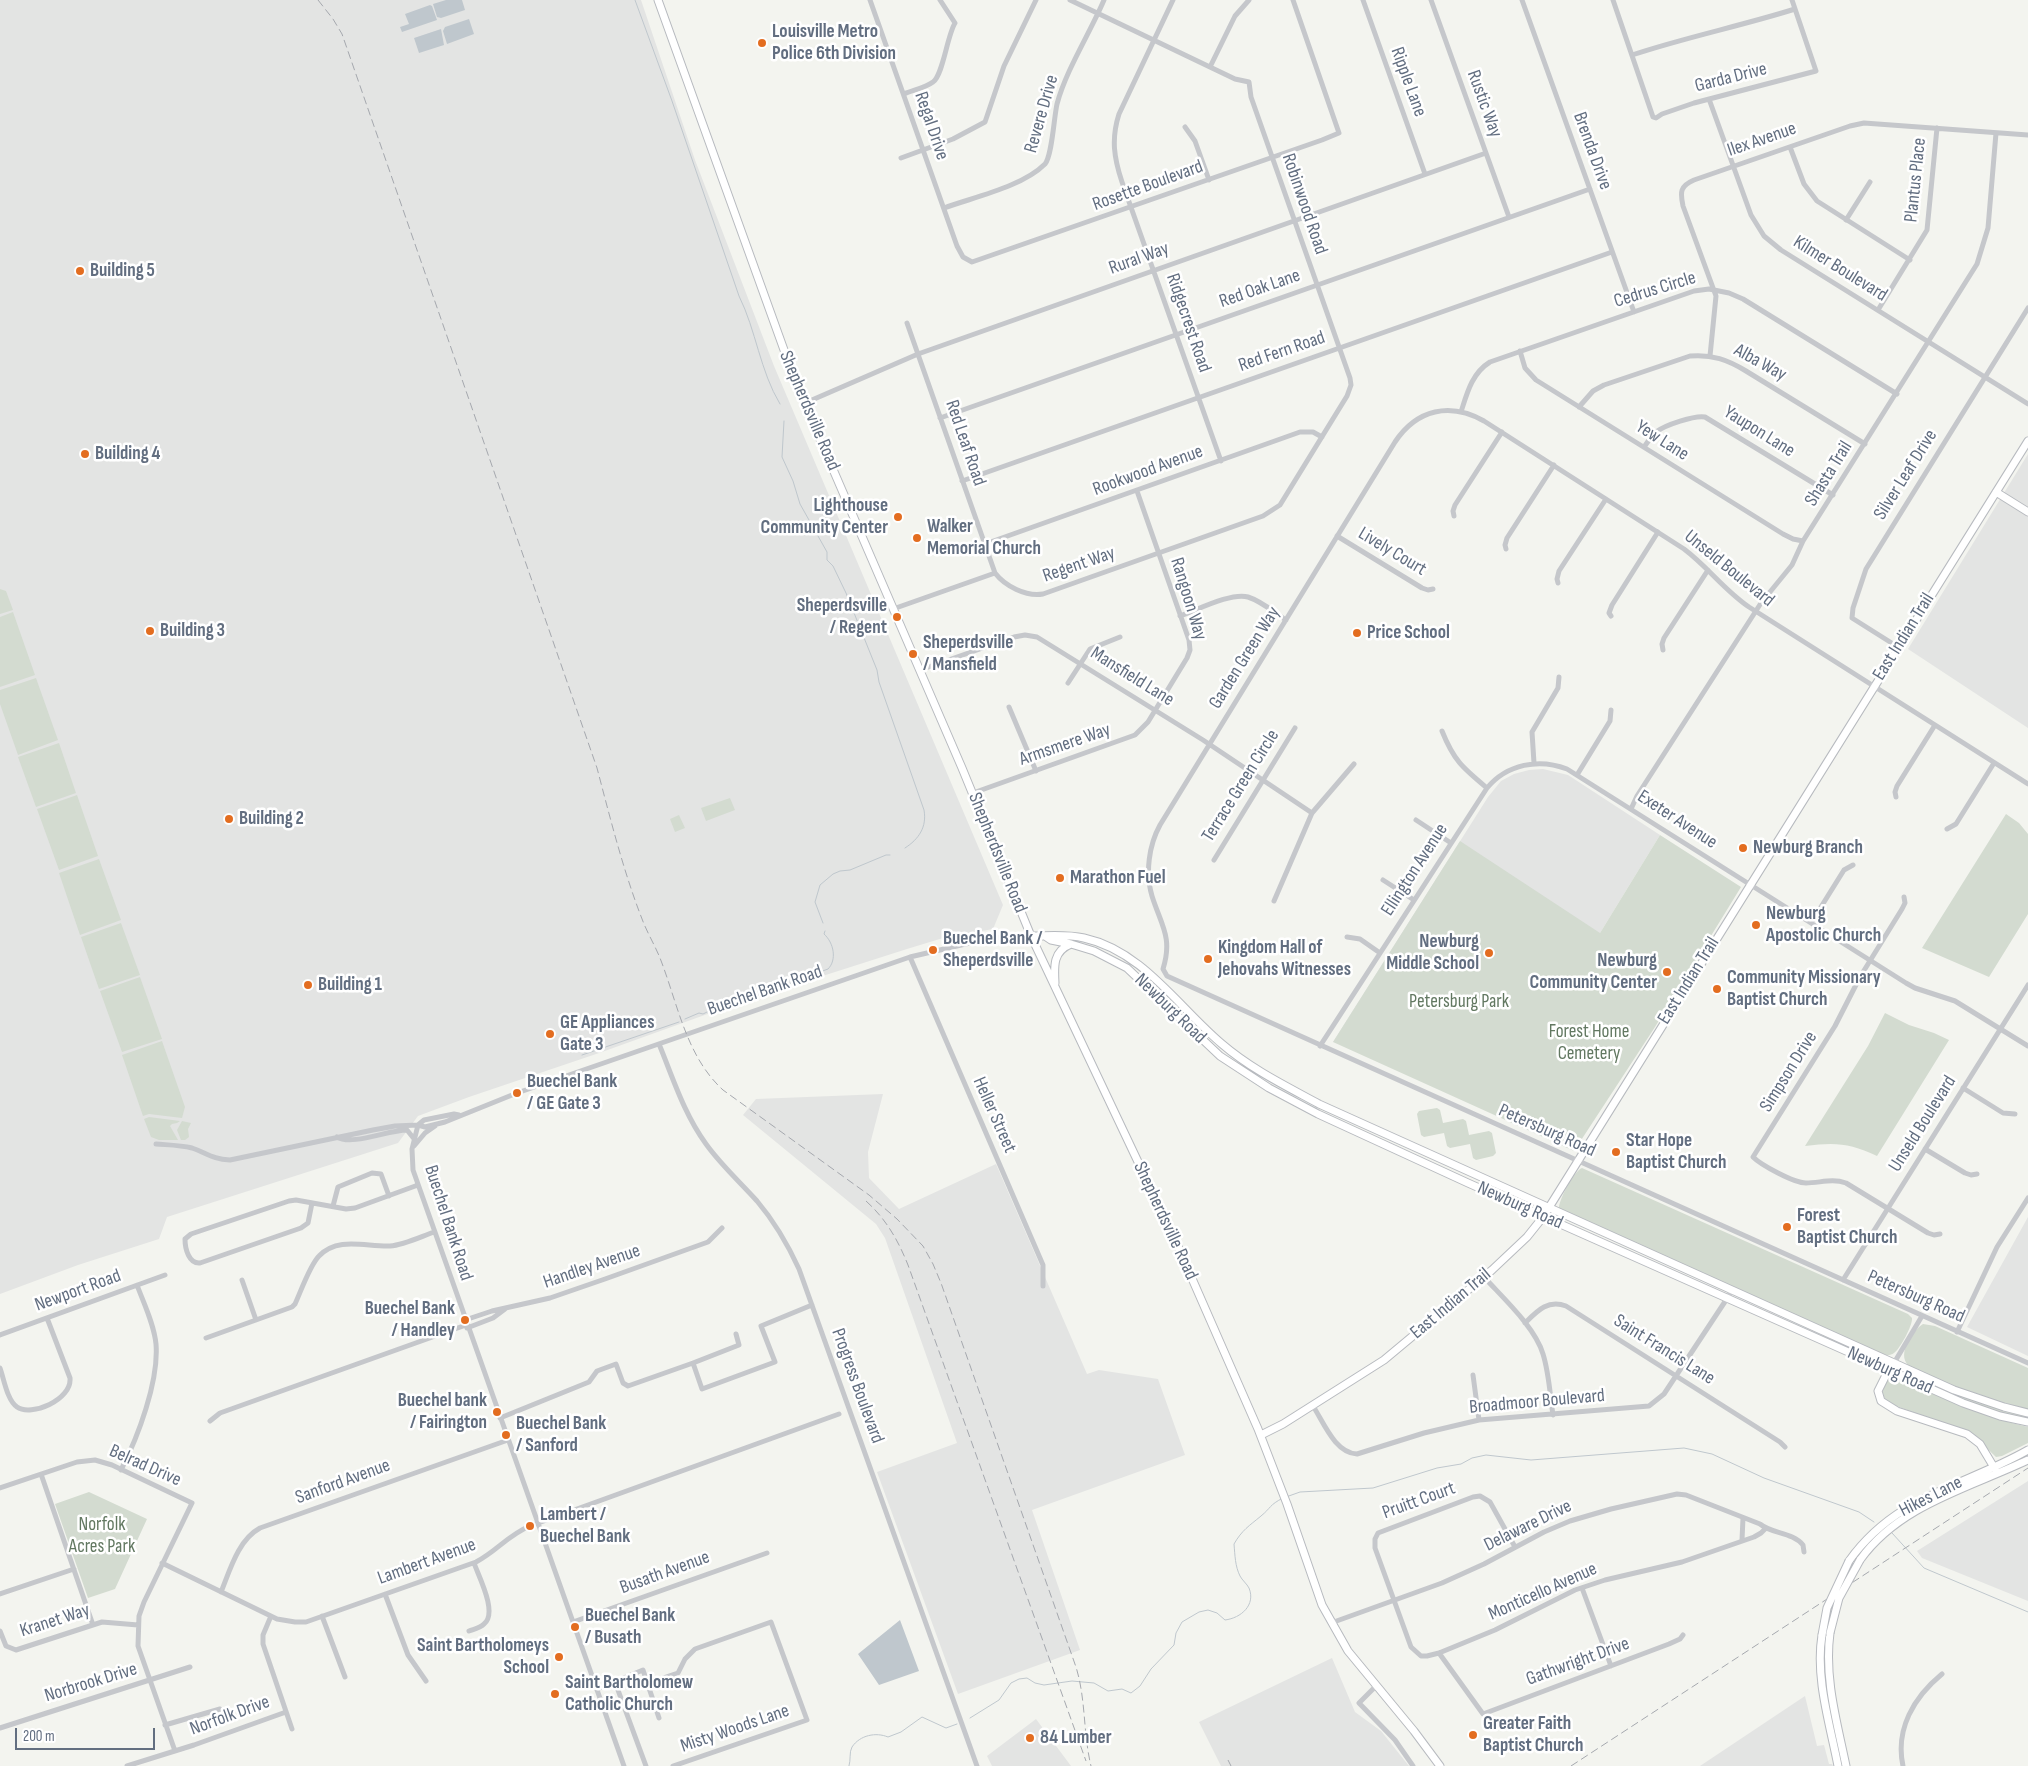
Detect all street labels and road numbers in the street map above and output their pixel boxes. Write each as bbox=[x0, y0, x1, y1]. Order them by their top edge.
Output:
street label: Ripple Lane bbox=[1385, 44, 1431, 120]
street label: Garda Drive bbox=[1693, 58, 1769, 98]
street label: Rustic Way bbox=[1461, 67, 1507, 141]
street label: Revere Drive bbox=[1020, 72, 1064, 156]
street label: Regal Drive bbox=[909, 89, 953, 163]
street label: Brenda Drive bbox=[1567, 109, 1617, 193]
street label: Ilex Avenue bbox=[1725, 118, 1799, 162]
street label: Plantus Place bbox=[1900, 137, 1932, 223]
street label: Robinwood Road bbox=[1276, 151, 1332, 257]
street label: Rosette Boulevard bbox=[1090, 156, 1206, 216]
street label: Kilmer Boulevard bbox=[1789, 231, 1891, 307]
street label: Rural Way bbox=[1106, 238, 1172, 280]
street label: Red Oak Lane bbox=[1217, 265, 1303, 313]
street label: Cedrus Circle bbox=[1611, 267, 1699, 313]
street label: Ridgecrest Road bbox=[1160, 271, 1216, 375]
street label: Red Fern Road bbox=[1236, 327, 1328, 377]
street label: Alba Way bbox=[1730, 339, 1790, 387]
street label: Shepherdsville Road bbox=[774, 348, 844, 474]
street label: Red Leaf Road bbox=[940, 397, 990, 489]
street label: Yaupon Lane bbox=[1719, 401, 1799, 463]
street label: Yew Lane bbox=[1631, 416, 1693, 466]
street label: Silver Leaf Drive bbox=[1869, 426, 1943, 524]
street label: Shasta Trail bbox=[1800, 437, 1858, 511]
street label: Rookwood Avenue bbox=[1090, 441, 1206, 501]
street label: Lively Court bbox=[1354, 523, 1430, 581]
street label: Unseld Boulevard bbox=[1679, 526, 1779, 612]
street label: Regent Way bbox=[1040, 542, 1118, 588]
street label: Rangoon Way bbox=[1165, 555, 1211, 643]
street label: East Indian Trail bbox=[1868, 589, 1940, 685]
street label: Garden Green Way bbox=[1205, 603, 1285, 713]
street label: Mansfield Lane bbox=[1086, 642, 1178, 712]
street label: Armsmere Way bbox=[1016, 719, 1114, 771]
street label: Terrace Green Circle bbox=[1197, 726, 1285, 846]
street label: Exeter Avenue bbox=[1633, 786, 1721, 854]
street label: Shepherdsville Road bbox=[963, 790, 1031, 916]
street label: Ellington Avenue bbox=[1377, 820, 1453, 920]
street label: East Indian Trail bbox=[1653, 933, 1725, 1029]
street label: Buechel Bank Road bbox=[705, 961, 825, 1021]
street label: Newburg Road bbox=[1129, 969, 1211, 1049]
street label: Simpson Drive bbox=[1755, 1027, 1823, 1117]
street label: Unseld Boulevard bbox=[1884, 1072, 1962, 1176]
street label: Heller Street bbox=[967, 1074, 1021, 1156]
street label: Petersburg Road bbox=[1495, 1099, 1599, 1163]
street label: Shepherdsville Road bbox=[1128, 1158, 1202, 1284]
street label: Buechel Bank Road bbox=[419, 1162, 477, 1284]
street label: Newburg Road bbox=[1474, 1177, 1566, 1235]
street label: Handley Avenue bbox=[541, 1240, 643, 1294]
street label: East Indian Trail bbox=[1406, 1264, 1496, 1344]
street label: Newport Road bbox=[32, 1265, 124, 1317]
street label: Petersburg Road bbox=[1864, 1265, 1968, 1329]
street label: Saint Francis Lane bbox=[1609, 1310, 1719, 1390]
street label: Progress Boulevard bbox=[826, 1325, 888, 1447]
street label: Newburg Road bbox=[1844, 1342, 1936, 1400]
street label: Broadmoor Boulevard bbox=[1468, 1385, 1606, 1419]
street label: Belrad Drive bbox=[106, 1440, 184, 1492]
street label: Sanford Avenue bbox=[293, 1454, 393, 1510]
street label: Hikes Lane bbox=[1896, 1471, 1966, 1523]
street label: Pruitt Court bbox=[1379, 1477, 1459, 1525]
street label: Delaware Drive bbox=[1481, 1495, 1575, 1557]
street label: Lambert Avenue bbox=[375, 1534, 479, 1590]
street label: Busath Avenue bbox=[617, 1546, 713, 1600]
street label: Monticello Avenue bbox=[1485, 1558, 1601, 1626]
street label: Kranet Way bbox=[17, 1599, 93, 1643]
street label: Gathwright Drive bbox=[1523, 1633, 1633, 1691]
street label: Norbrook Drive bbox=[42, 1658, 140, 1708]
street label: Norfolk Drive bbox=[187, 1691, 273, 1741]
street label: Misty Woods Lane bbox=[678, 1700, 792, 1758]

